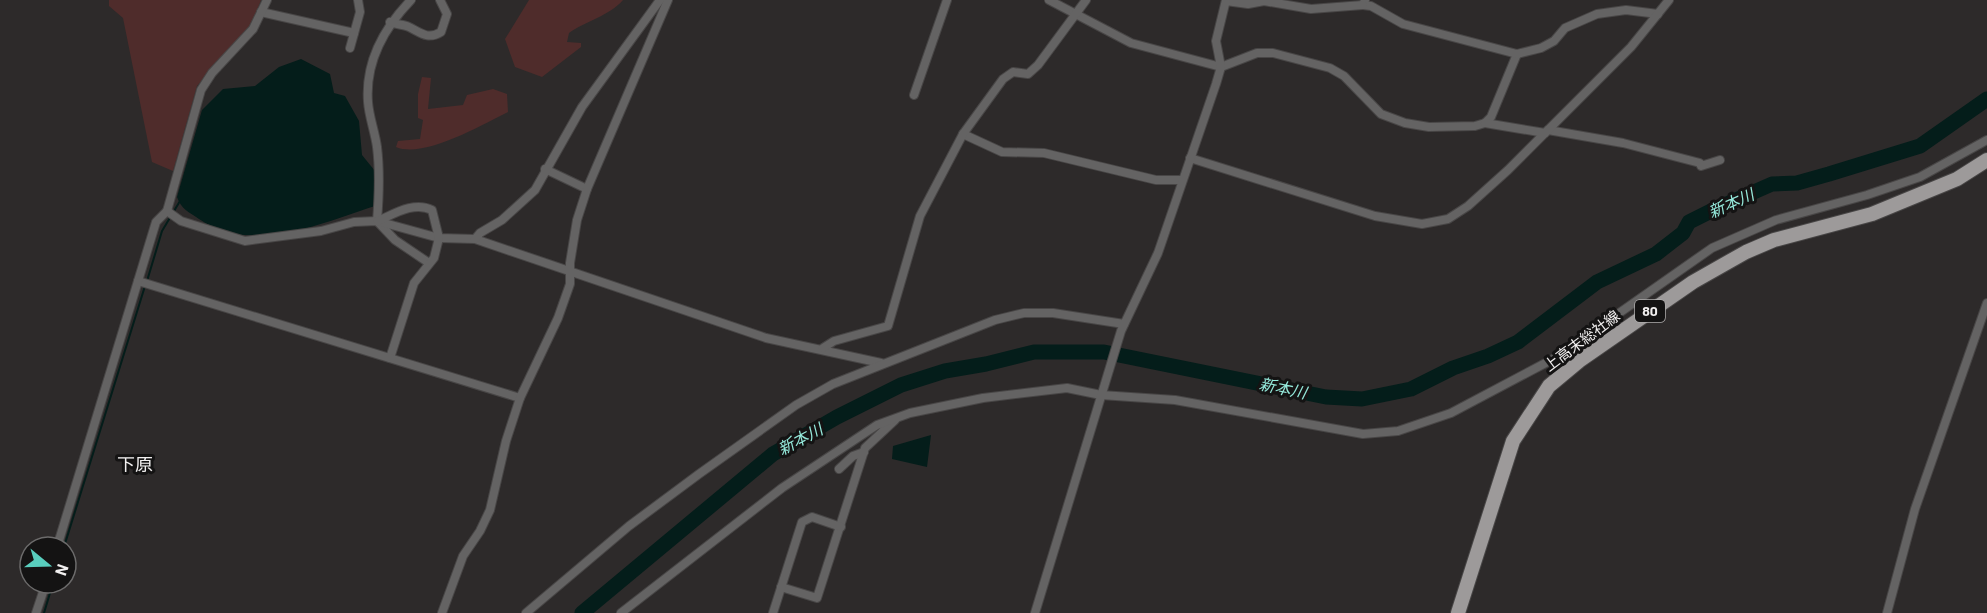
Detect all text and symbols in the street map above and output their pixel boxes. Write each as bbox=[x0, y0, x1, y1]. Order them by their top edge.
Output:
water label: 新本川 bbox=[1705, 183, 1758, 221]
road number: 80 bbox=[1635, 300, 1665, 322]
street label: 上高末総社線 bbox=[1540, 306, 1623, 374]
water label: 新本川 bbox=[1258, 373, 1311, 402]
water label: 新本川 bbox=[774, 418, 827, 458]
district label: 下原 bbox=[117, 453, 153, 475]
north arrow bbox=[18, 535, 78, 595]
text: N bbox=[52, 562, 73, 578]

